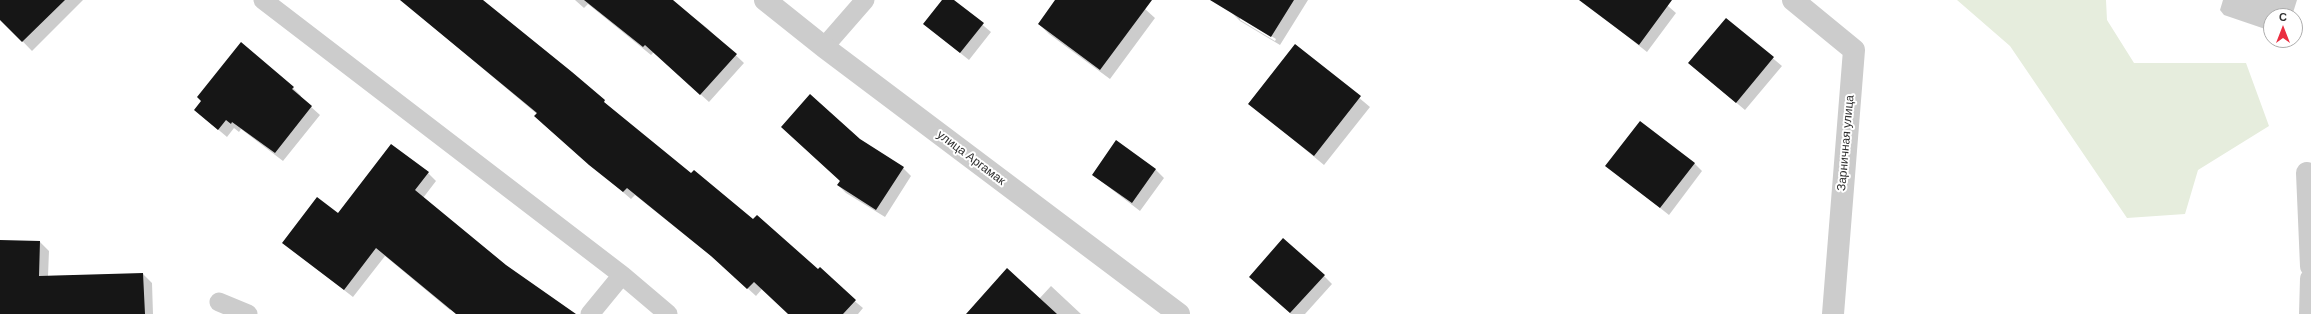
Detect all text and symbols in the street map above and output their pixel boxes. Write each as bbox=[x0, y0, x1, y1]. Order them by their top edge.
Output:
north arrow bbox=[2263, 8, 2303, 48]
text: С bbox=[2279, 11, 2287, 23]
street label: Зарничная улица bbox=[1835, 94, 1857, 192]
street label: улица Аргамак bbox=[934, 128, 1008, 188]

